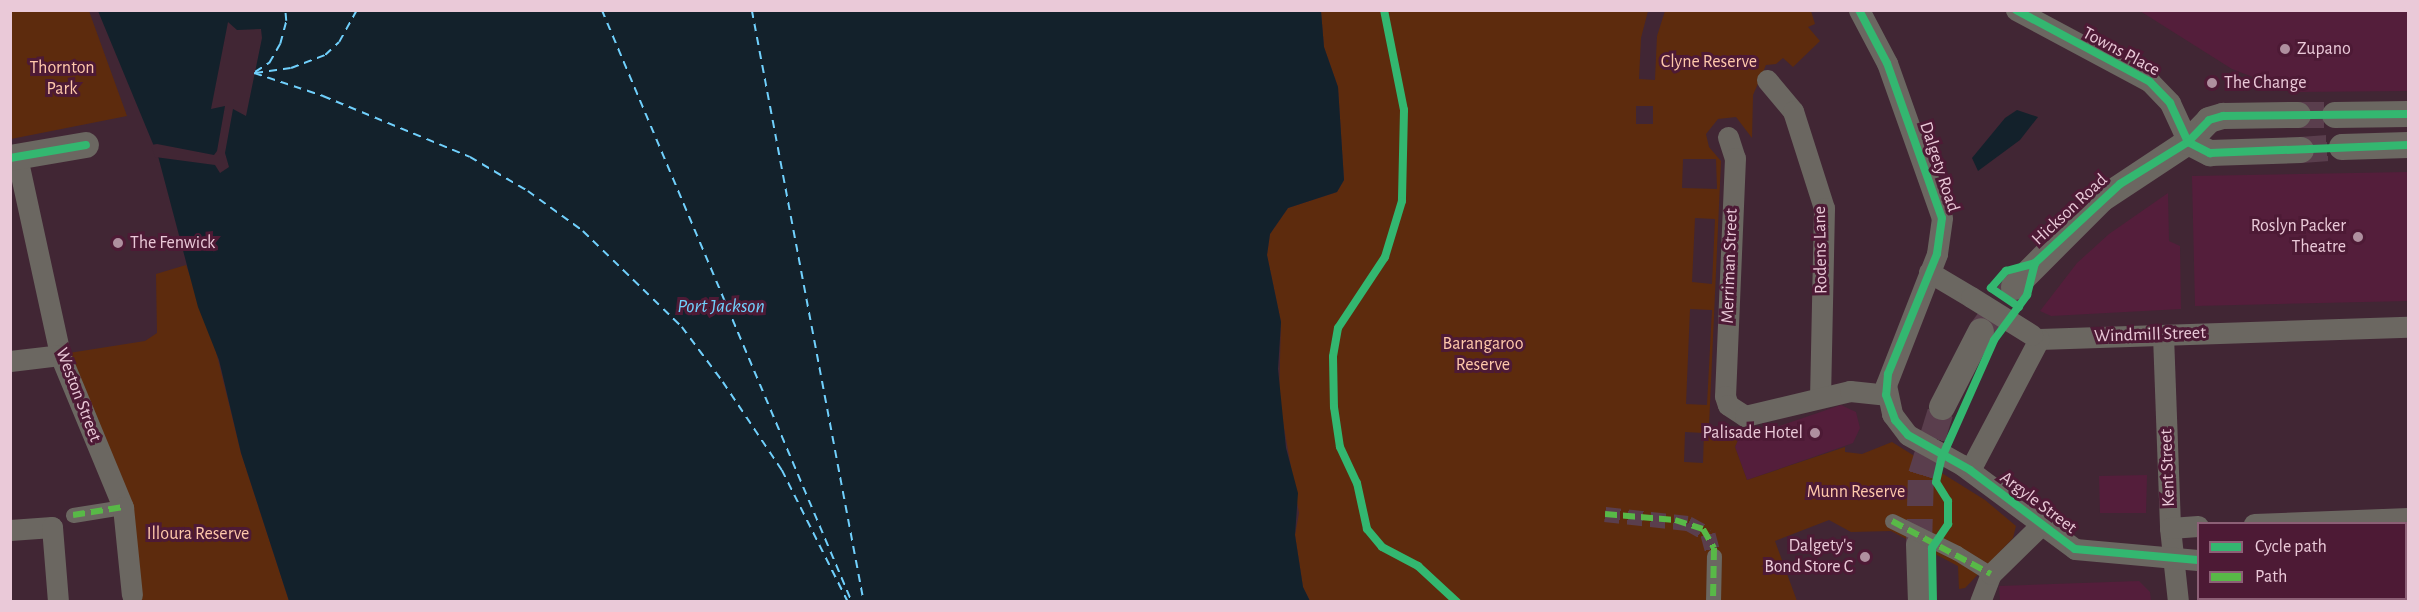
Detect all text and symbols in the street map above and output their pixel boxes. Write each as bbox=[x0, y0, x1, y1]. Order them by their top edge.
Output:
street label: Towns Place bbox=[2079, 23, 2163, 81]
place label: Zupano bbox=[2297, 38, 2351, 60]
marker: Zupano bbox=[2278, 42, 2292, 56]
park label: Clyne Reserve bbox=[1661, 51, 1757, 73]
park label: Thornton Park bbox=[29, 58, 95, 100]
place label: The Change bbox=[2224, 72, 2306, 94]
marker: The Change bbox=[2205, 76, 2219, 90]
street label: Dalgety Road bbox=[1914, 119, 1964, 215]
street label: Hickson Road bbox=[2028, 170, 2112, 250]
street label: Rodens Lane bbox=[1809, 206, 1833, 294]
street label: Merriman Street bbox=[1717, 208, 1743, 324]
place label: Roslyn Packer Theatre bbox=[2251, 216, 2346, 258]
marker: Roslyn Packer Theatre bbox=[2351, 230, 2365, 244]
place label: The Fenwick bbox=[130, 232, 215, 254]
marker: The Fenwick bbox=[111, 236, 125, 250]
water label: Port Jackson bbox=[677, 294, 765, 318]
street label: Windmill Street bbox=[2094, 322, 2206, 348]
park label: Barangaroo Reserve bbox=[1443, 334, 1523, 376]
street label: Weston Street bbox=[50, 345, 106, 445]
place label: Palisade Hotel bbox=[1702, 422, 1803, 444]
marker: Palisade Hotel bbox=[1808, 426, 1822, 440]
street label: Kent Street bbox=[2156, 429, 2180, 507]
street label: Argyle Street bbox=[1995, 467, 2081, 539]
park label: Munn Reserve bbox=[1807, 481, 1905, 503]
legend bbox=[2197, 522, 2407, 600]
park label: Illoura Reserve bbox=[147, 523, 249, 545]
place label: Dalgety's Bond Store C bbox=[1764, 536, 1853, 578]
text: Cycle path bbox=[2255, 538, 2327, 556]
marker: Dalgety's Bond Store C bbox=[1858, 550, 1872, 564]
text: Path bbox=[2255, 568, 2287, 586]

